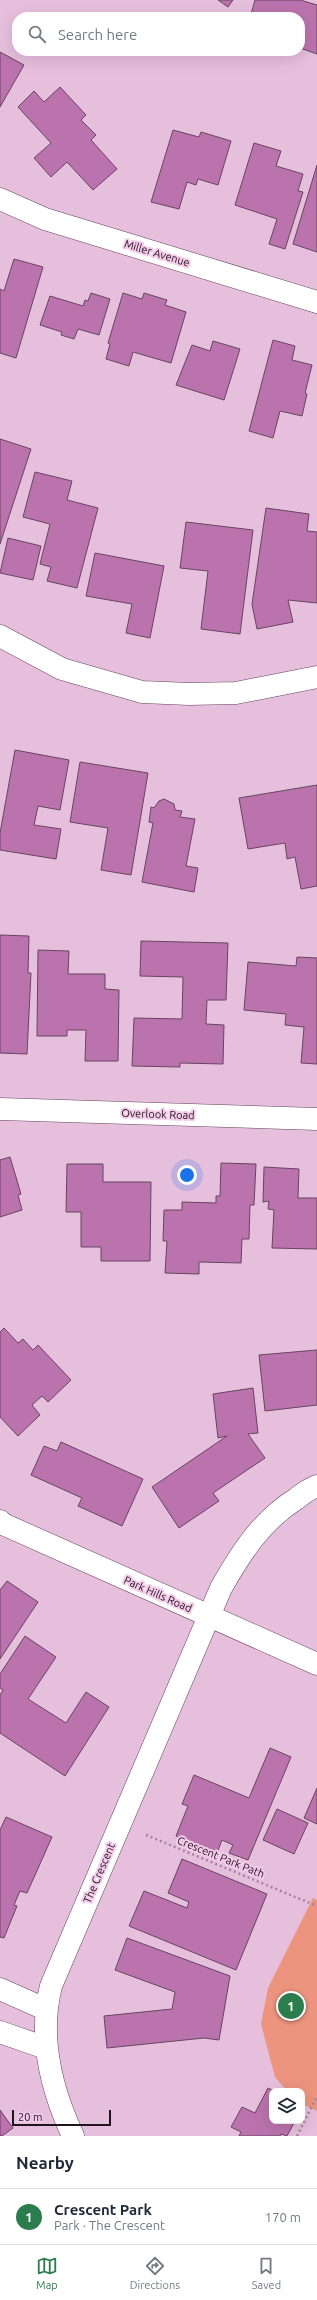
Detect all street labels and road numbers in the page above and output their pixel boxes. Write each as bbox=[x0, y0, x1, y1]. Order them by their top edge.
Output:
street label: Miller Avenue bbox=[123, 237, 191, 269]
street label: Overlook Road bbox=[121, 1107, 195, 1121]
street label: Park Hills Road bbox=[122, 1574, 194, 1614]
street label: Crescent Park Path bbox=[176, 1834, 266, 1880]
street label: The Crescent bbox=[81, 1840, 117, 1905]

